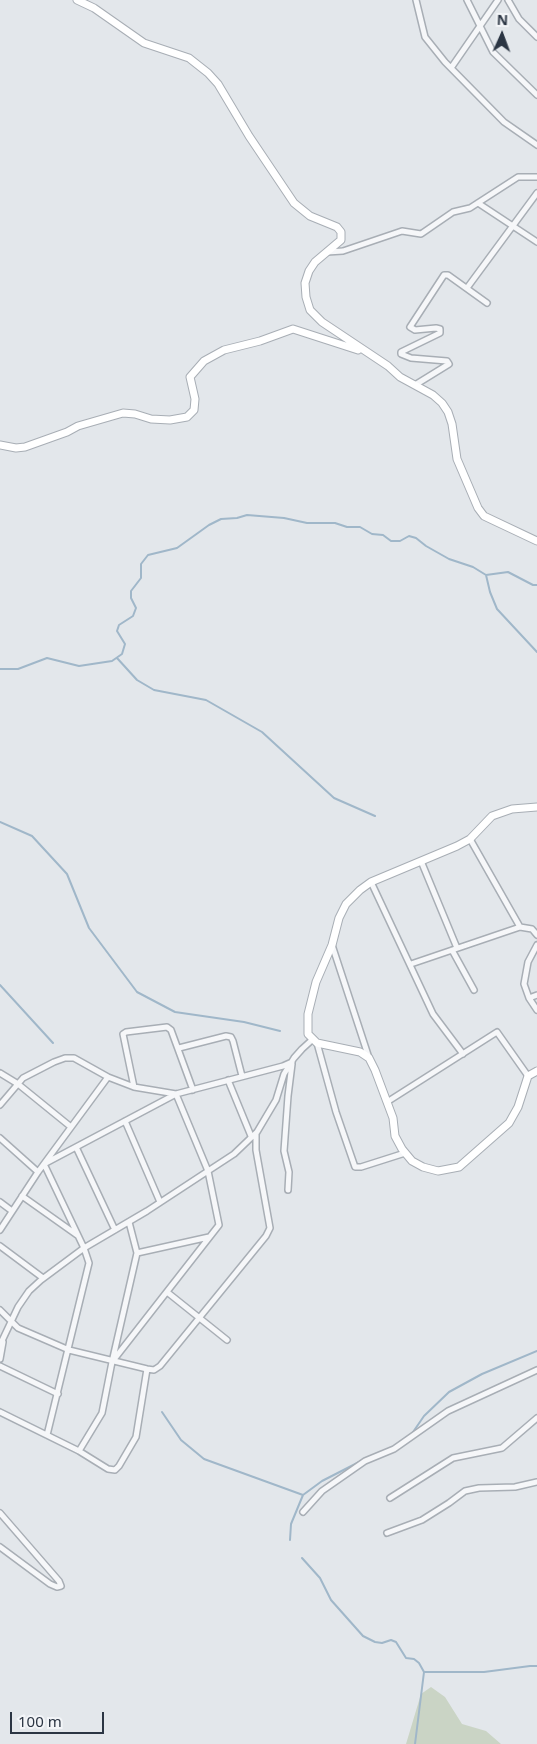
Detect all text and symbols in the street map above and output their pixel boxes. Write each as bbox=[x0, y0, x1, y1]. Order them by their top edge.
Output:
north arrow bbox=[477, 10, 527, 60]
text: N bbox=[497, 10, 509, 29]
scale bar bbox=[12, 1702, 106, 1734]
text: 100 m bbox=[18, 1711, 62, 1731]

